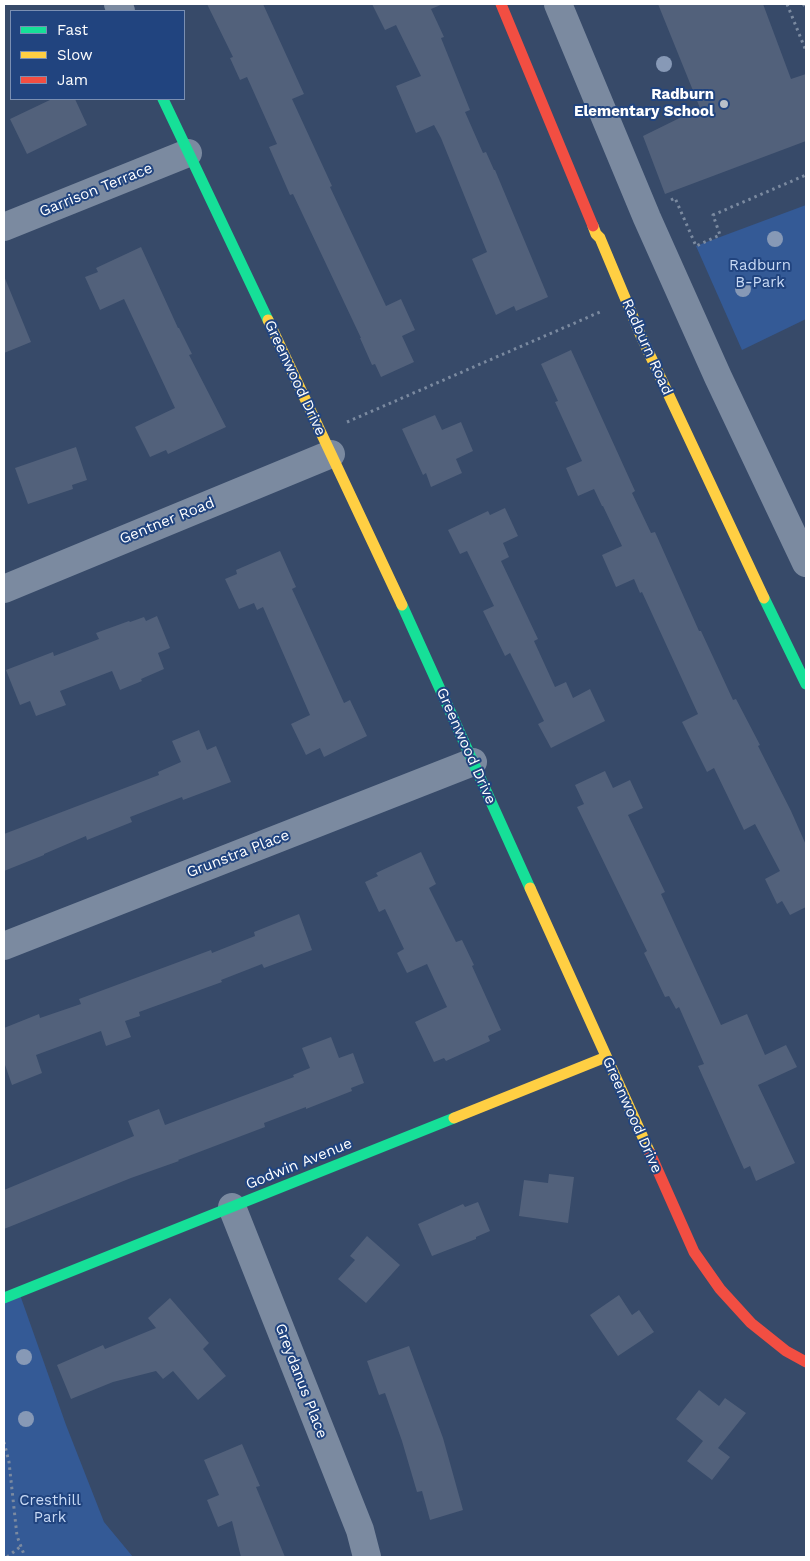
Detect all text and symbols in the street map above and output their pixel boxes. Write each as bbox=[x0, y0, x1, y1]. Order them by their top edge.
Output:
legend bbox=[10, 10, 185, 100]
text: Fast bbox=[57, 21, 88, 39]
text: Slow bbox=[57, 46, 93, 64]
text: Jam bbox=[57, 71, 88, 89]
place label: Radburn Elementary School bbox=[574, 86, 714, 121]
marker: Radburn Elementary School bbox=[718, 98, 730, 110]
street label: Garrison Terrace bbox=[37, 159, 155, 221]
park label: Radburn B-Park bbox=[729, 257, 791, 292]
street label: Radburn Road bbox=[618, 296, 676, 398]
street label: Greenwood Drive bbox=[260, 317, 330, 439]
street label: Gentner Road bbox=[117, 494, 217, 548]
street label: Greenwood Drive bbox=[432, 685, 500, 807]
street label: Grunstra Place bbox=[184, 826, 292, 882]
street label: Greenwood Drive bbox=[598, 1054, 666, 1176]
street label: Godwin Avenue bbox=[243, 1134, 355, 1194]
street label: Greydanus Place bbox=[271, 1321, 331, 1441]
park label: Cresthill Park bbox=[19, 1492, 81, 1527]

